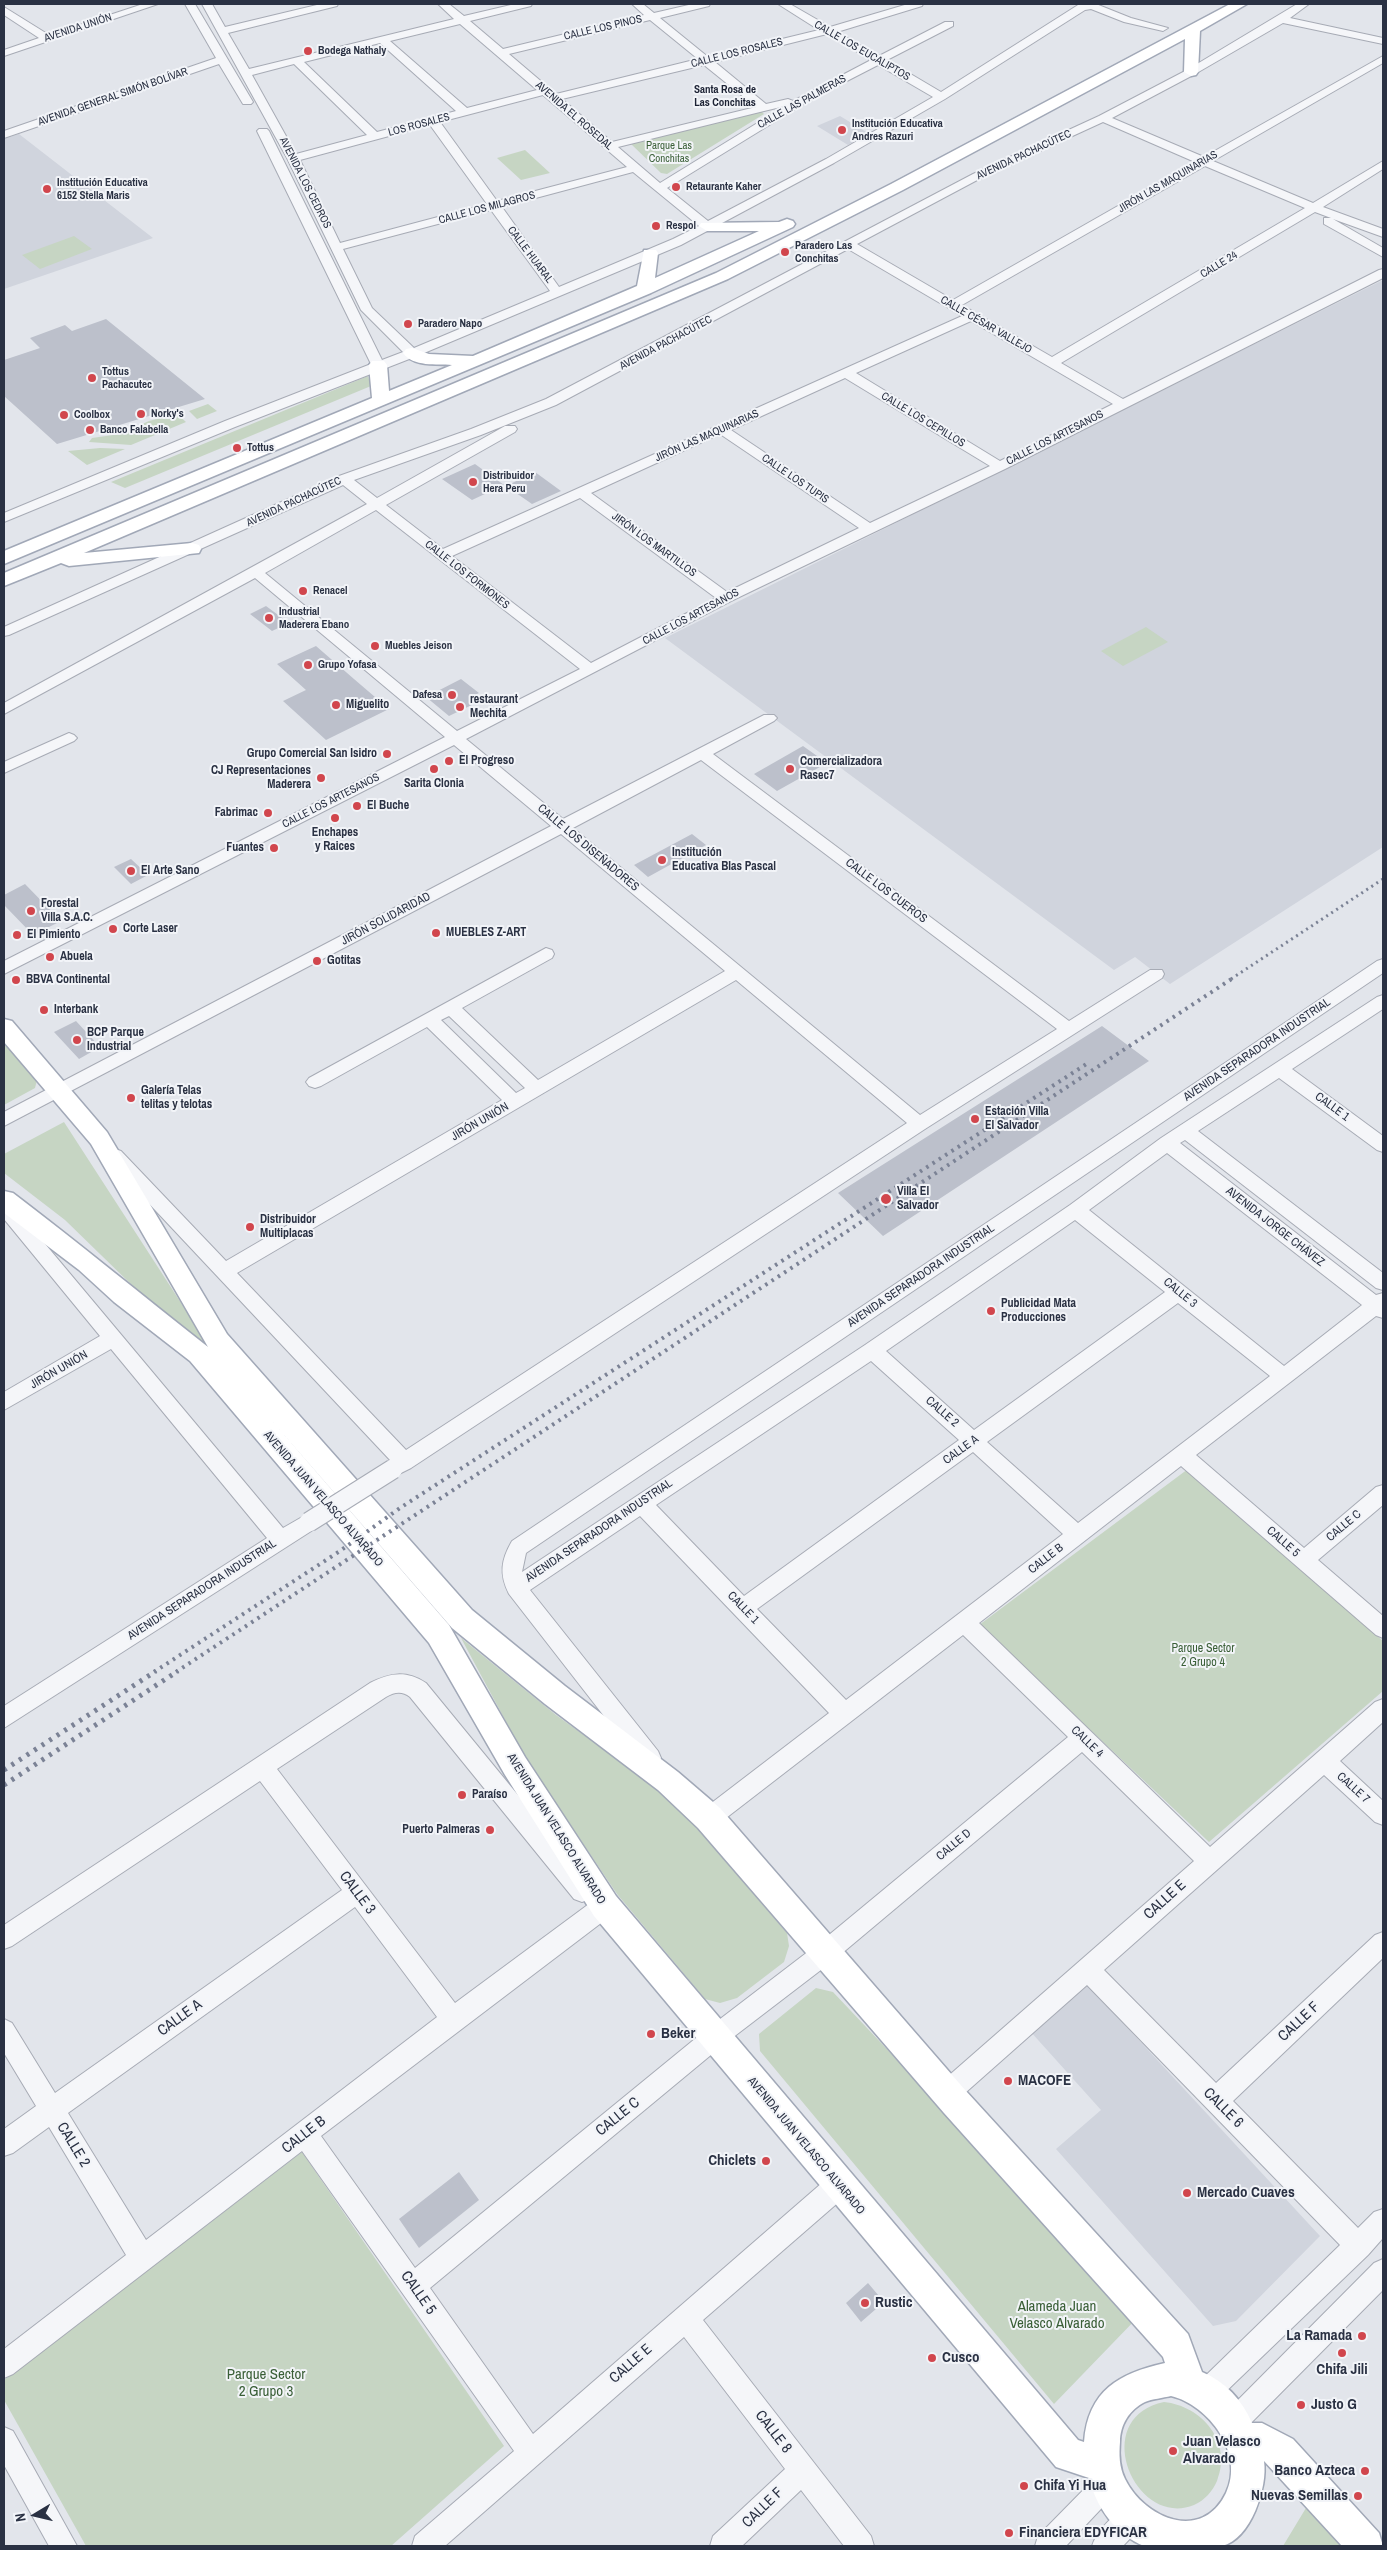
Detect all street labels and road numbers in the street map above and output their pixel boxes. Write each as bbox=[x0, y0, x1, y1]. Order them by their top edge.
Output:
street label: AVENIDA UNIÓN bbox=[42, 11, 114, 45]
street label: CALLE LOS PINOS bbox=[563, 13, 643, 43]
street label: CALLE LOS EUCALIPTOS bbox=[812, 18, 912, 84]
street label: CALLE LOS ROSALES bbox=[690, 35, 784, 71]
street label: AVENIDA GENERAL SIMÓN BOLÍVAR bbox=[36, 65, 190, 129]
street label: CALLE LAS PALMERAS bbox=[755, 72, 849, 132]
street label: AVENIDA EL ROSEDAL bbox=[533, 79, 615, 153]
street label: LOS ROSALES bbox=[387, 110, 451, 140]
street label: AVENIDA PACHACÚTEC bbox=[975, 127, 1073, 183]
street label: AVENIDA LOS CEDROS bbox=[276, 135, 334, 231]
street label: JIRÓN LAS MAQUINARIAS bbox=[1116, 148, 1220, 216]
street label: CALLE LOS MILAGROS bbox=[437, 189, 537, 227]
street label: CALLE HUARAL bbox=[504, 224, 556, 286]
street label: CALLE 24 bbox=[1198, 249, 1240, 281]
street label: CALLE CÉSAR VALLEJO bbox=[938, 293, 1034, 357]
street label: AVENIDA PACHACÚTEC bbox=[617, 313, 715, 373]
street label: CALLE LOS CEPILLOS bbox=[879, 390, 967, 450]
street label: JIRÓN LAS MAQUINARIAS bbox=[653, 407, 761, 465]
street label: CALLE LOS ARTESANOS bbox=[1004, 408, 1106, 468]
street label: CALLE LOS TUPIS bbox=[759, 452, 831, 506]
street label: AVENIDA PACHACÚTEC bbox=[245, 474, 343, 530]
street label: JIRÓN LOS MARTILLOS bbox=[609, 510, 699, 580]
street label: CALLE LOS FORMONES bbox=[422, 538, 512, 612]
street label: CALLE LOS ARTESANOS bbox=[641, 586, 741, 648]
street label: CALLE LOS ARTESANOS bbox=[280, 771, 382, 831]
street label: CALLE LOS DISEÑADORES bbox=[534, 801, 642, 895]
street label: CALLE LOS CUEROS bbox=[842, 856, 930, 926]
street label: JIRÓN SOLIDARIDAD bbox=[339, 889, 433, 949]
street label: AVENIDA SEPARADORA INDUSTRIAL bbox=[1181, 995, 1333, 1105]
street label: CALLE 1 bbox=[1312, 1090, 1352, 1124]
street label: JIRÓN UNIÓN bbox=[449, 1100, 511, 1144]
street label: AVENIDA JORGE CHÁVEZ bbox=[1223, 1184, 1327, 1270]
street label: AVENIDA SEPARADORA INDUSTRIAL bbox=[845, 1221, 997, 1331]
street label: CALLE 3 bbox=[1160, 1275, 1200, 1311]
street label: JIRÓN UNIÓN bbox=[28, 1348, 90, 1392]
street label: CALLE 2 bbox=[922, 1394, 962, 1430]
street label: AVENIDA JUAN VELASCO ALVARADO bbox=[260, 1428, 386, 1570]
street label: CALLE A bbox=[940, 1432, 982, 1468]
street label: AVENIDA SEPARADORA INDUSTRIAL bbox=[523, 1476, 675, 1586]
street label: CALLE C bbox=[1324, 1507, 1364, 1545]
street label: CALLE 5 bbox=[1263, 1524, 1303, 1560]
street label: AVENIDA SEPARADORA INDUSTRIAL bbox=[125, 1537, 279, 1643]
street label: CALLE B bbox=[1026, 1541, 1066, 1577]
street label: CALLE 1 bbox=[724, 1589, 762, 1627]
street label: CALLE 4 bbox=[1068, 1723, 1106, 1761]
street label: AVENIDA JUAN VELASCO ALVARADO bbox=[504, 1751, 608, 1907]
street label: CALLE 7 bbox=[1334, 1769, 1372, 1807]
street label: CALLE D bbox=[934, 1826, 974, 1864]
street label: CALLE 3 bbox=[335, 1868, 379, 1918]
street label: CALLE E bbox=[1140, 1876, 1190, 1924]
street label: CALLE A bbox=[154, 1996, 206, 2040]
street label: CALLE F bbox=[1275, 1998, 1323, 2046]
street label: AVENIDA JUAN VELASCO ALVARADO bbox=[744, 2074, 868, 2218]
street label: CALLE 6 bbox=[1199, 2084, 1247, 2132]
street label: CALLE C bbox=[592, 2094, 644, 2140]
street label: CALLE B bbox=[279, 2112, 329, 2158]
street label: CALLE 2 bbox=[53, 2119, 93, 2171]
street label: CALLE 5 bbox=[397, 2268, 439, 2318]
street label: CALLE E bbox=[606, 2341, 656, 2387]
street label: CALLE 8 bbox=[751, 2407, 795, 2457]
street label: CALLE F bbox=[739, 2484, 787, 2532]

